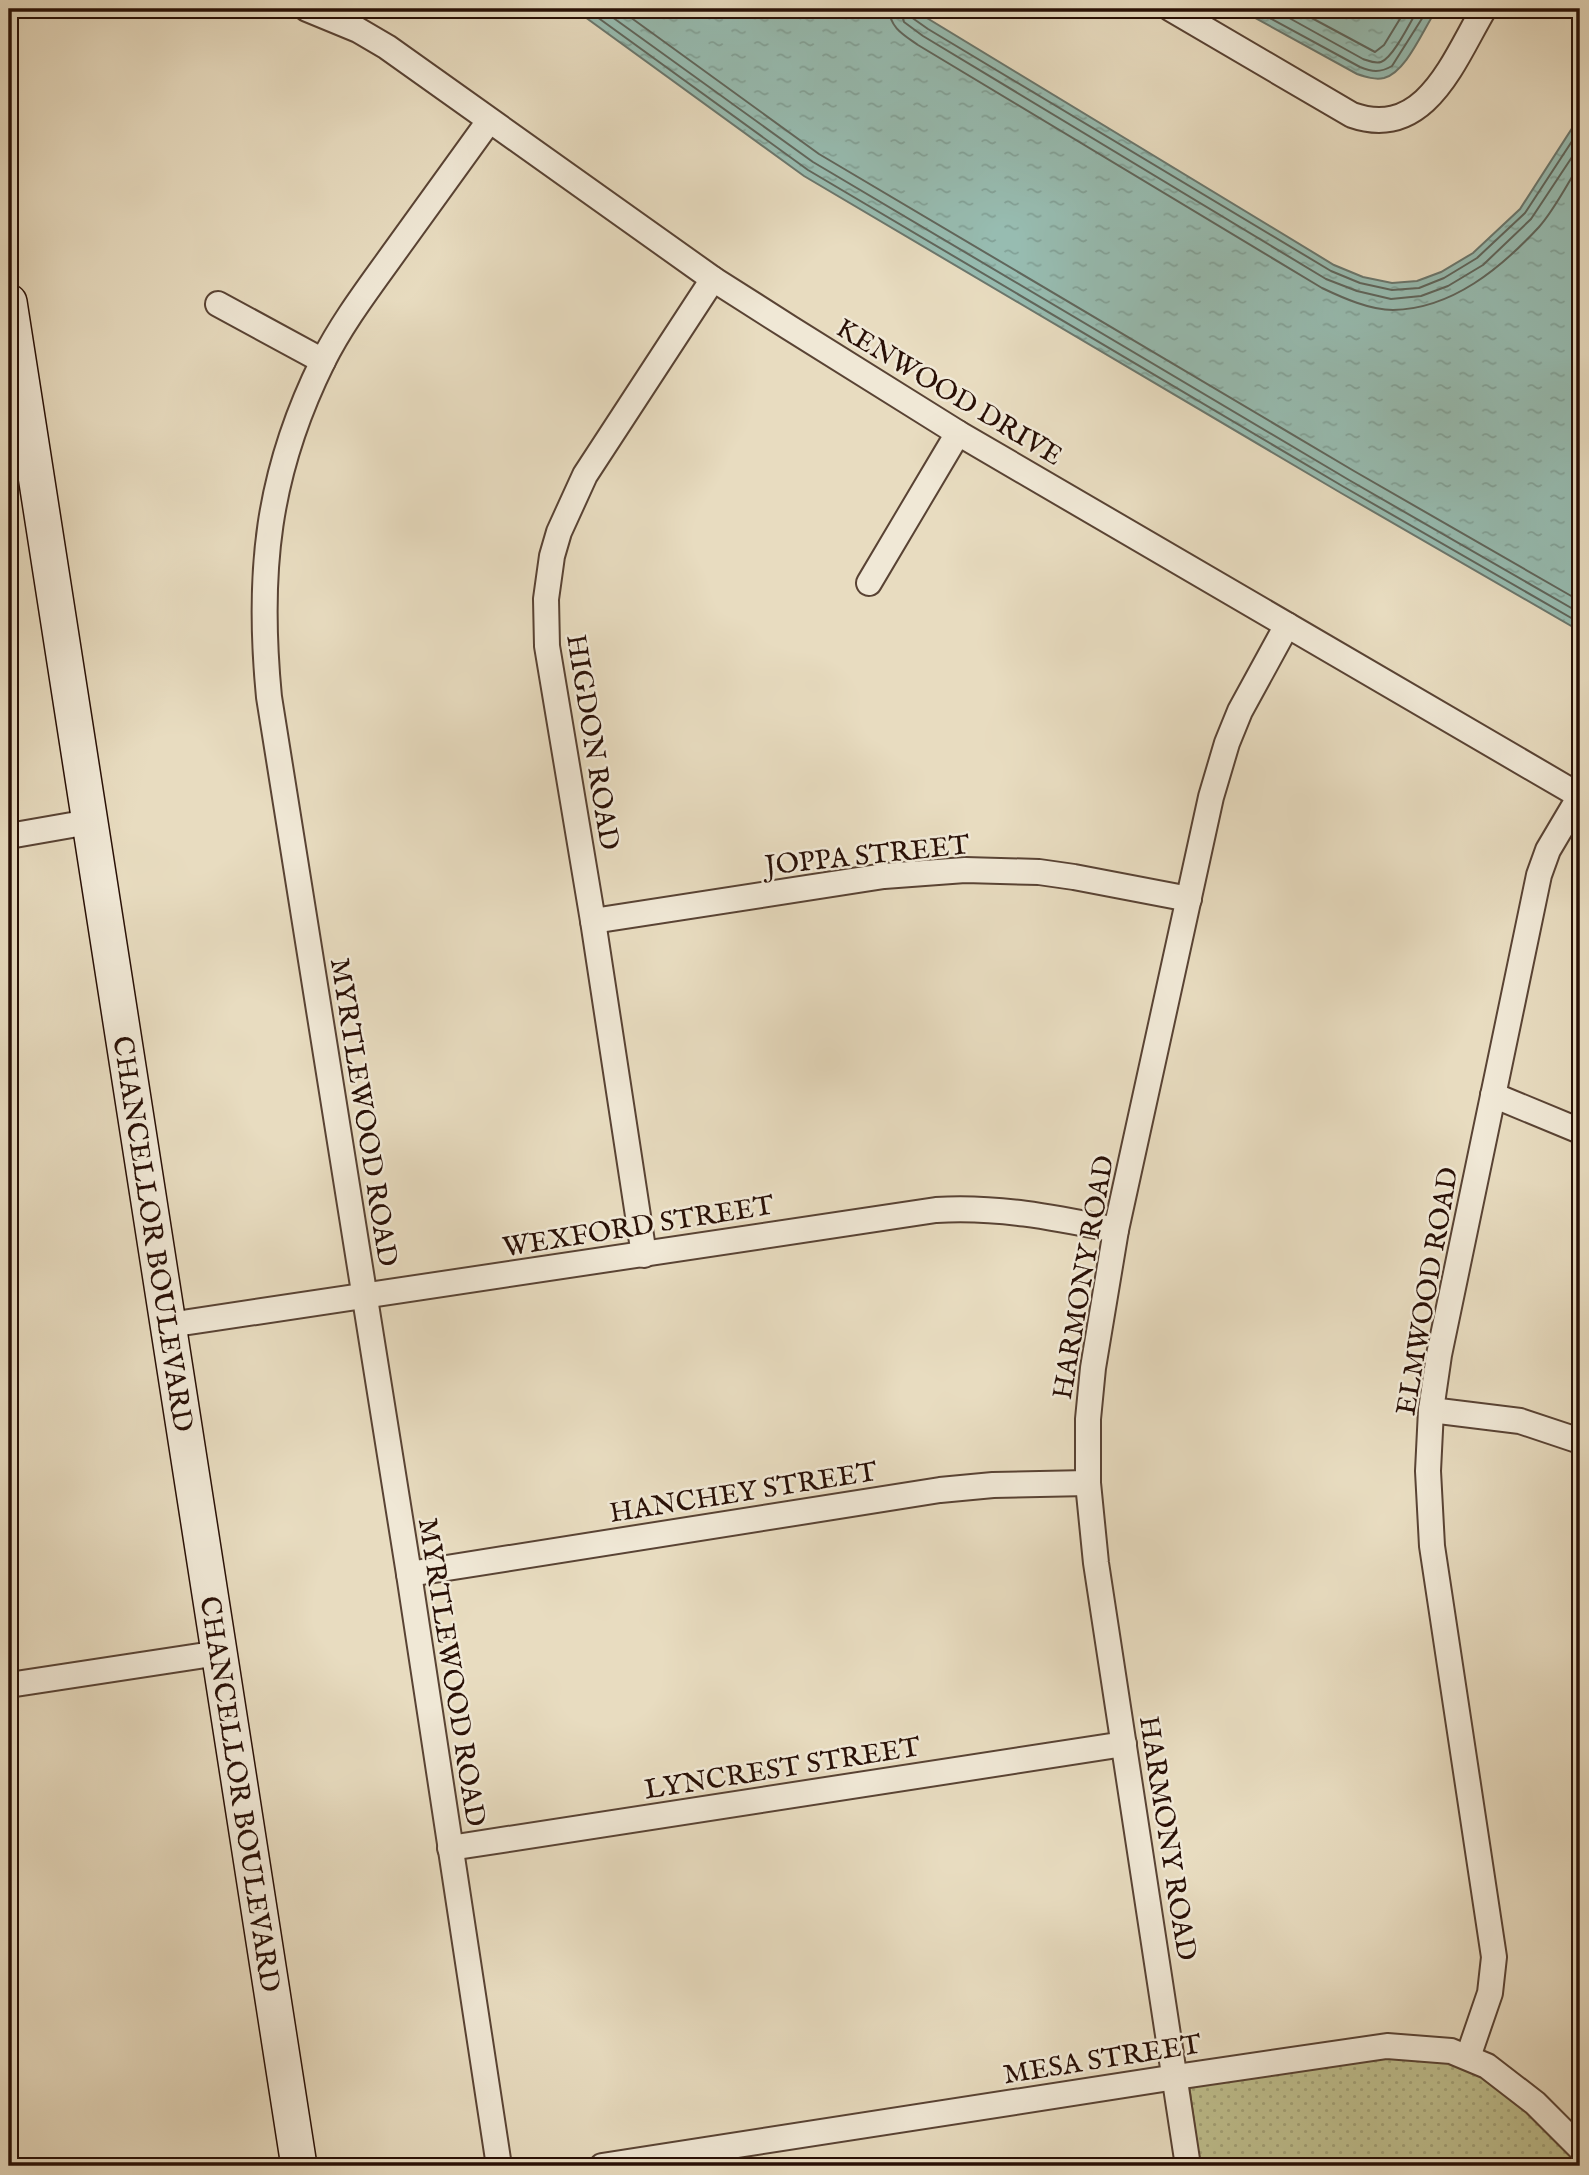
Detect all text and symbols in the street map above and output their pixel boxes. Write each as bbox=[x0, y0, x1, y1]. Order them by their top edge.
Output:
street label: KENWOOD DRIVE bbox=[829, 312, 1068, 475]
street label: HIGDON ROAD bbox=[557, 632, 626, 853]
street label: JOPPA STREET bbox=[760, 828, 972, 885]
street label: MYRTLEWOOD ROAD bbox=[321, 956, 404, 1269]
street label: CHANCELLOR BOULEVARD bbox=[103, 1034, 200, 1435]
street label: HARMONY ROAD bbox=[1046, 1153, 1123, 1402]
street label: ELMWOOD ROAD bbox=[1389, 1165, 1468, 1418]
street label: WEXFORD STREET bbox=[500, 1189, 777, 1266]
street label: HANCHEY STREET bbox=[607, 1455, 880, 1532]
street label: MYRTLEWOOD ROAD bbox=[409, 1516, 492, 1829]
street label: CHANCELLOR BOULEVARD bbox=[191, 1594, 287, 1995]
street label: HARMONY ROAD bbox=[1130, 1714, 1203, 1963]
street label: LYNCREST STREET bbox=[642, 1730, 924, 1809]
street label: MESA STREET bbox=[1001, 2027, 1205, 2093]

